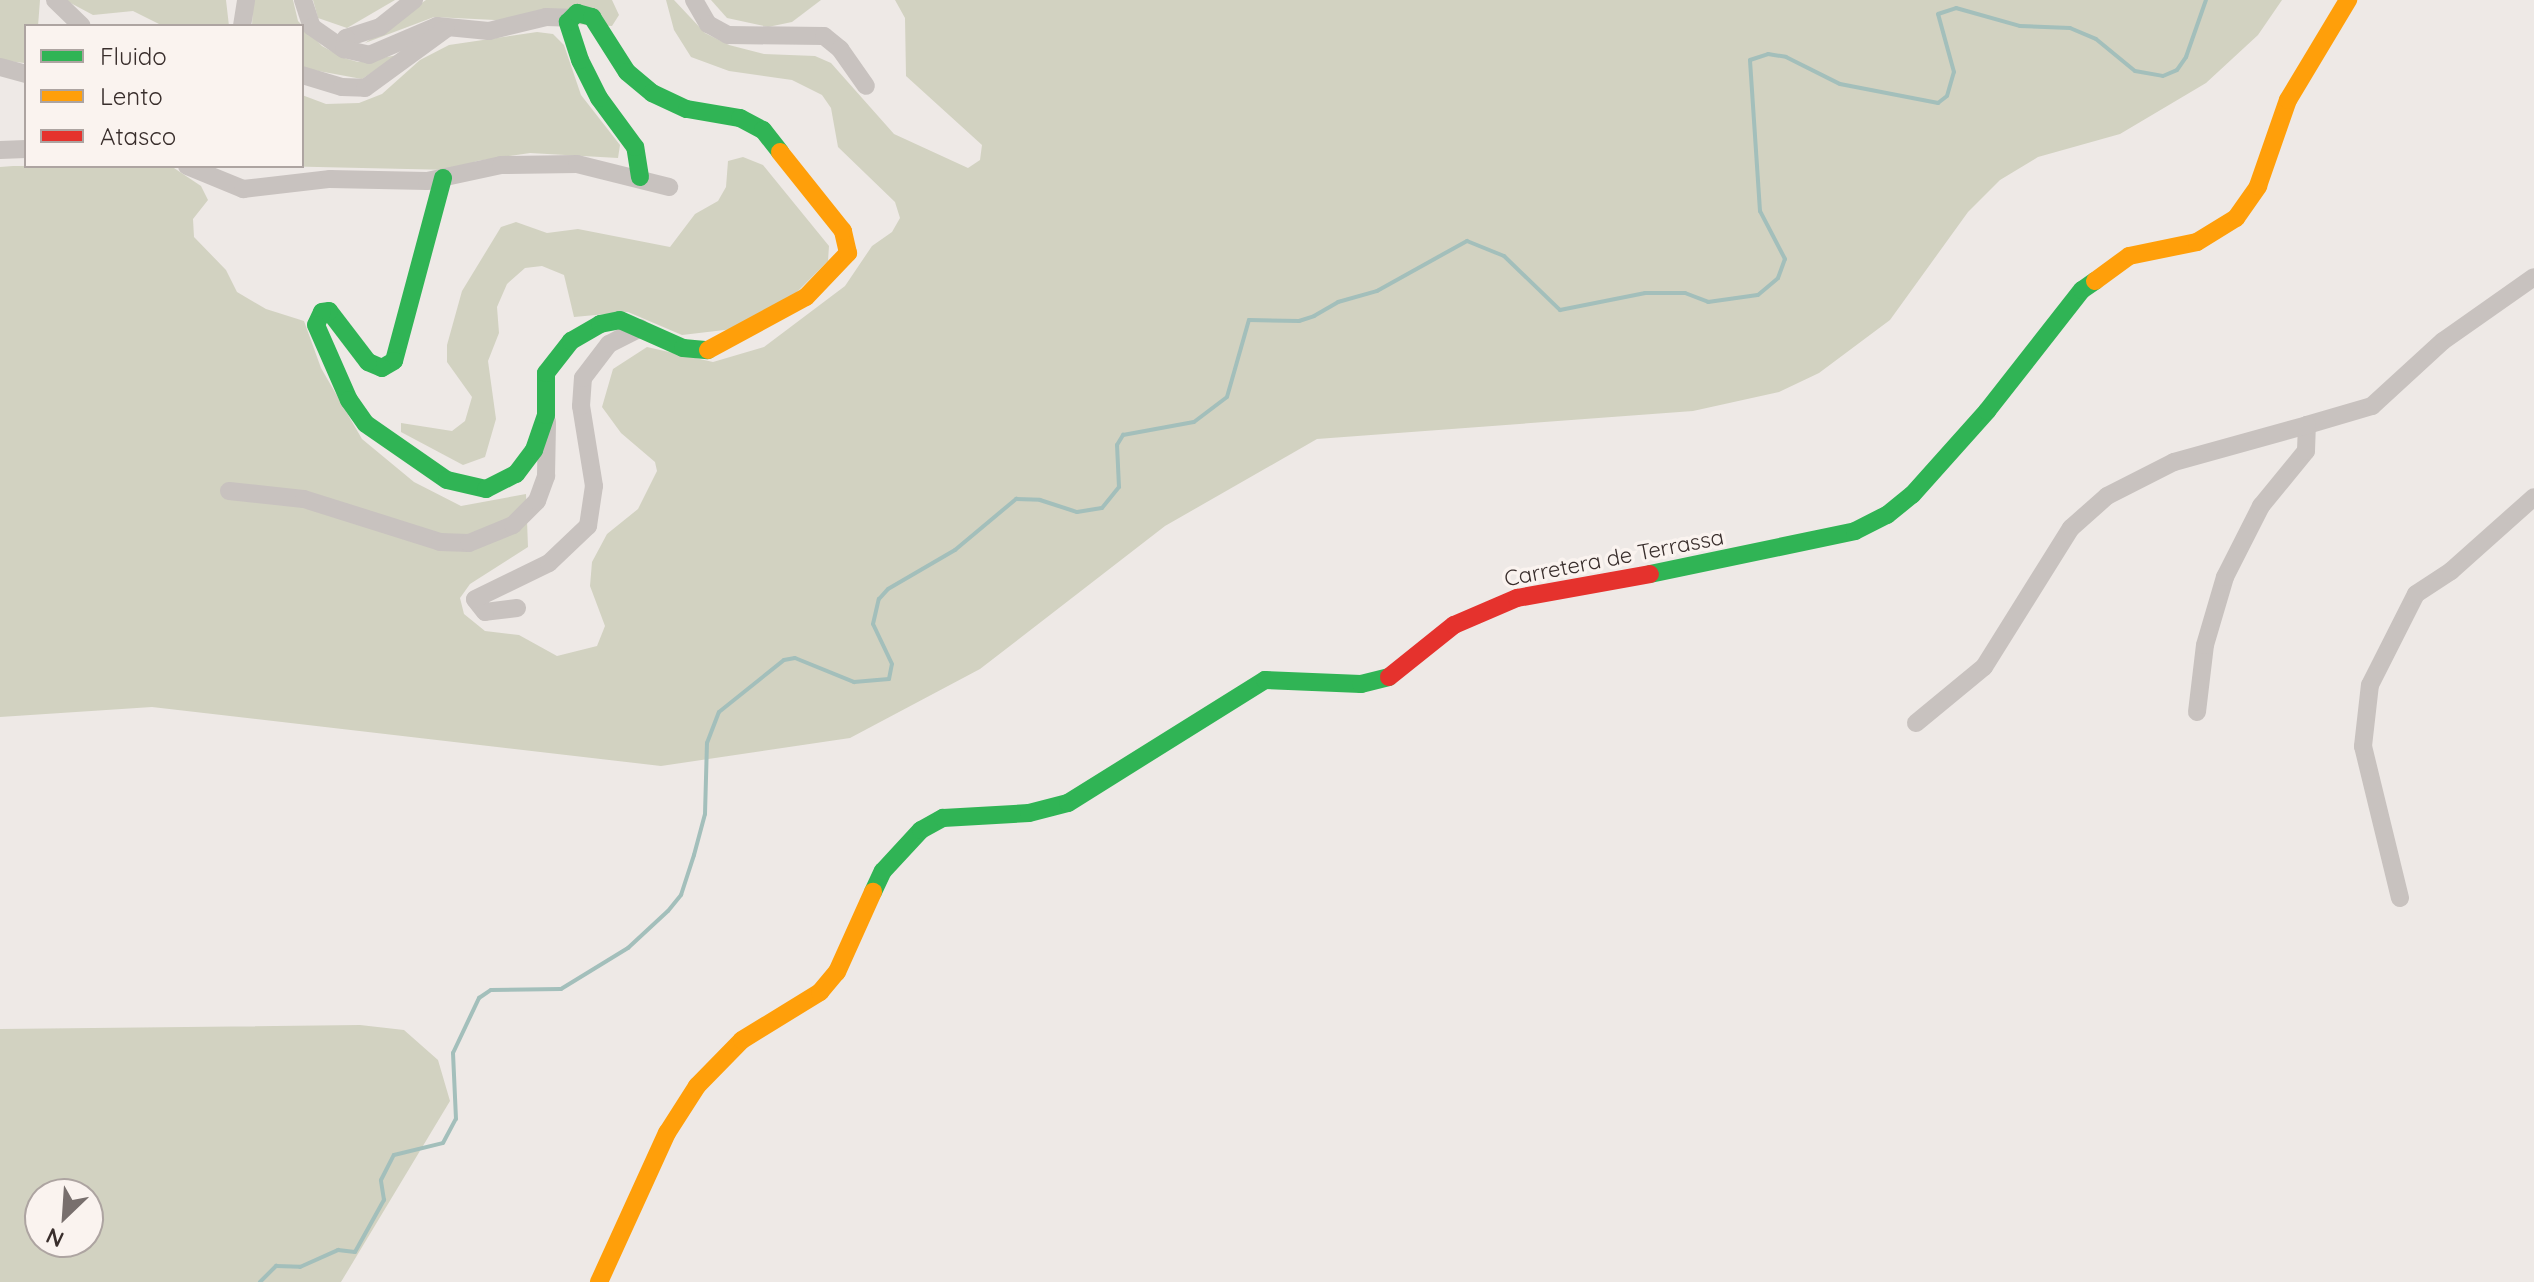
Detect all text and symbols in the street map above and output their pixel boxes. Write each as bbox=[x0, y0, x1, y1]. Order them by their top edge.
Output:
legend bbox=[24, 24, 304, 168]
text: Fluido bbox=[100, 41, 167, 71]
text: Lento bbox=[100, 81, 163, 111]
text: Atasco bbox=[100, 121, 176, 151]
street label: Carretera de Terrassa bbox=[1502, 524, 1726, 592]
north arrow bbox=[24, 1178, 104, 1258]
text: N bbox=[41, 1222, 68, 1254]

